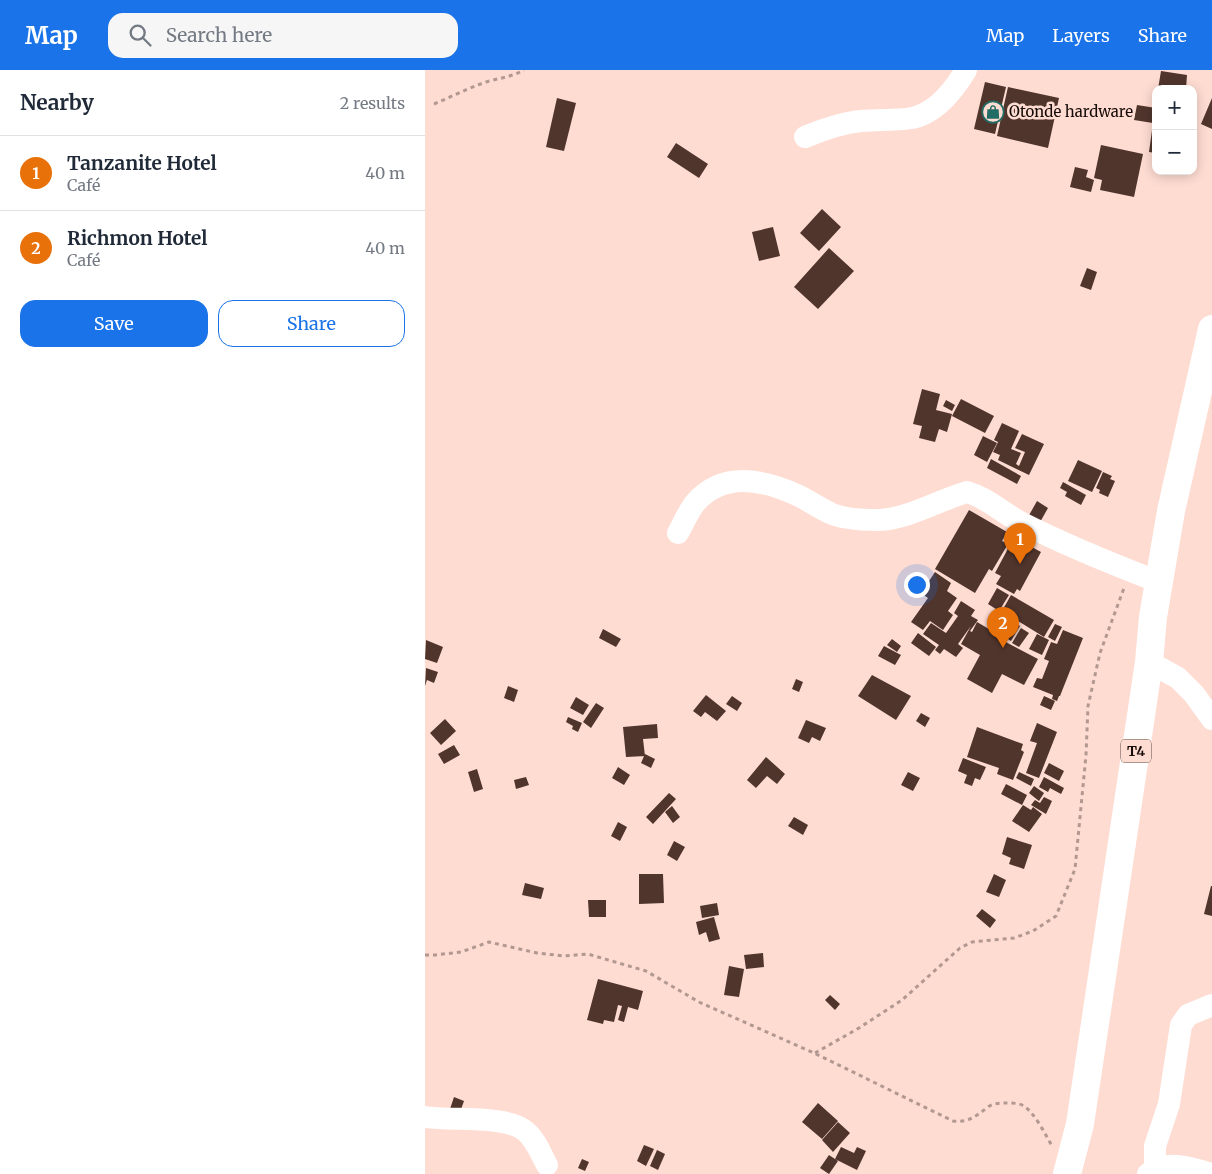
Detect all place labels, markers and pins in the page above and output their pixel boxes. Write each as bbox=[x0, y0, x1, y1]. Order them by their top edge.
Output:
shop icon: Otonde hardware bbox=[981, 100, 1005, 124]
place label: Otonde hardware bbox=[1009, 102, 1133, 121]
pin: 1 bbox=[1004, 523, 1036, 564]
pin: 2 bbox=[987, 607, 1019, 648]

